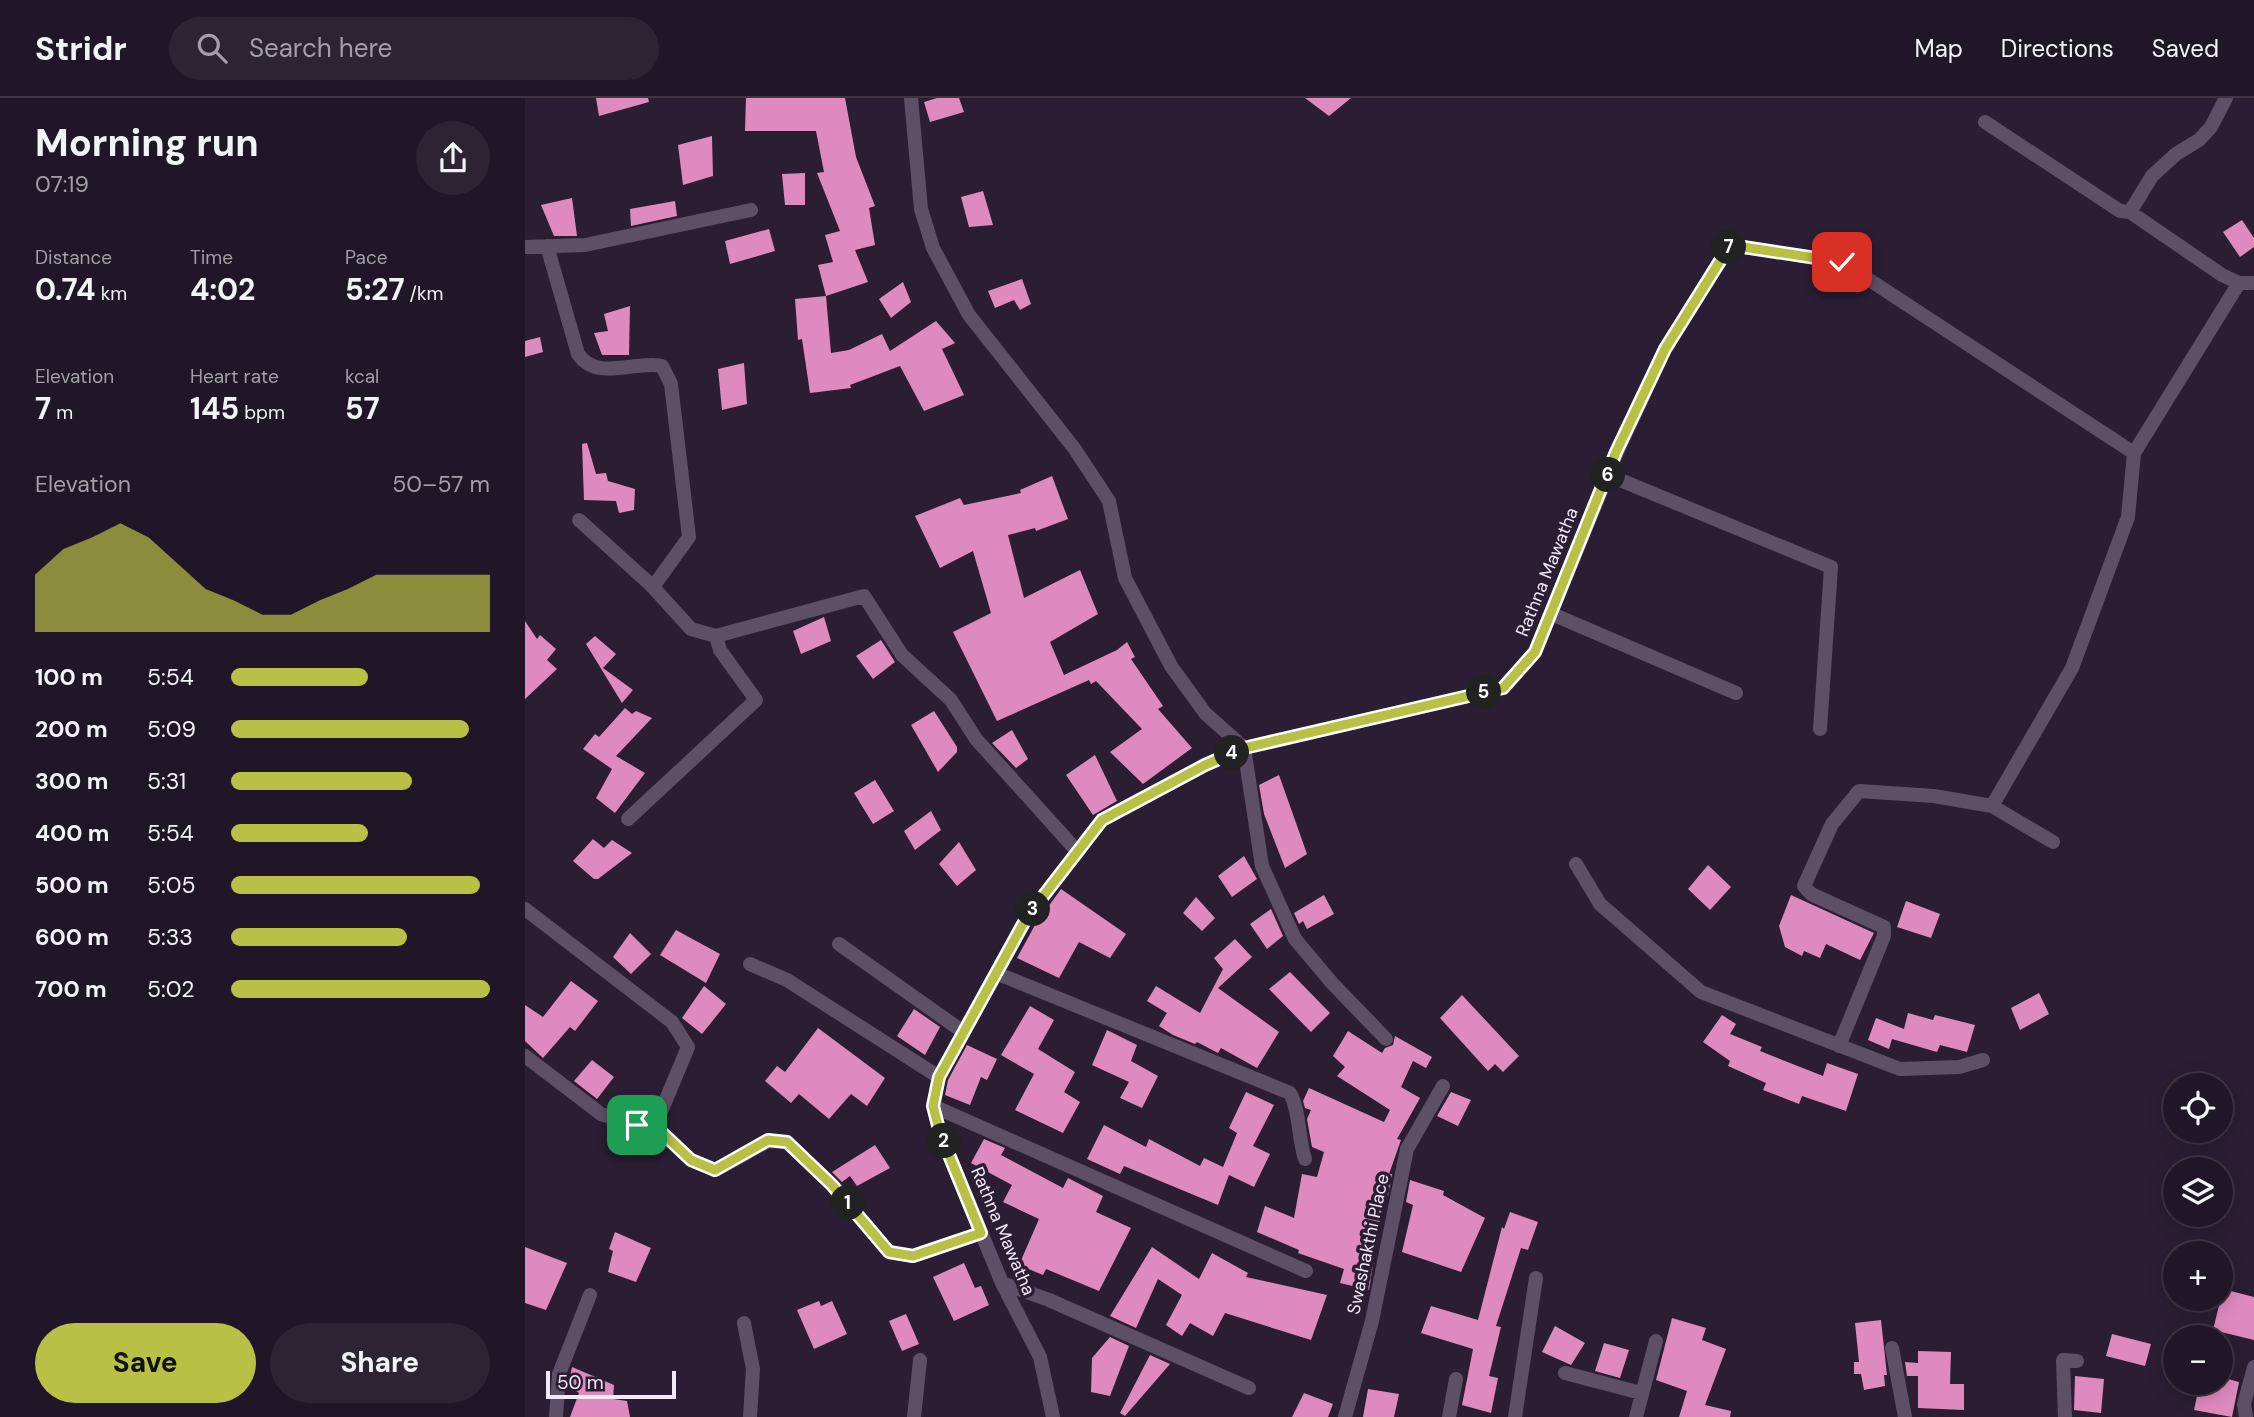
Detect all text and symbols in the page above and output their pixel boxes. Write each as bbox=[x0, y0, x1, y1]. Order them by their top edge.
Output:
search box bbox=[169, 17, 659, 80]
text: Stridr bbox=[35, 27, 127, 70]
icon: search bbox=[193, 29, 231, 67]
text: Search here bbox=[249, 31, 392, 65]
text: Map bbox=[1915, 33, 1963, 64]
text: Directions bbox=[2001, 33, 2114, 64]
text: Saved bbox=[2152, 33, 2219, 64]
text: Morning run bbox=[35, 118, 259, 168]
button: share bbox=[416, 121, 490, 195]
text: 07:19 bbox=[35, 169, 89, 199]
pin: 7 bbox=[1711, 230, 1747, 264]
pin bbox=[1812, 232, 1872, 292]
text: 7 bbox=[1723, 234, 1734, 259]
icon: check bbox=[1823, 243, 1861, 281]
text: Distance bbox=[35, 245, 112, 270]
text: Time bbox=[190, 245, 233, 270]
text: Pace bbox=[345, 245, 388, 270]
text: 0.74 bbox=[35, 270, 96, 309]
text: 4:02 bbox=[190, 270, 255, 309]
text: 5:27 bbox=[345, 270, 405, 309]
text: km bbox=[96, 281, 127, 306]
text: /km bbox=[405, 281, 444, 306]
text: Elevation bbox=[35, 364, 114, 389]
text: Heart rate bbox=[190, 364, 279, 389]
text: kcal bbox=[345, 364, 379, 389]
text: 7 bbox=[35, 389, 51, 428]
text: 145 bbox=[190, 389, 239, 428]
text: 57 bbox=[345, 389, 380, 428]
text: m bbox=[51, 400, 73, 425]
text: bpm bbox=[239, 400, 285, 425]
pin: 6 bbox=[1591, 458, 1625, 492]
text: 6 bbox=[1601, 462, 1614, 487]
text: Elevation bbox=[35, 469, 131, 499]
text: 50–57 m bbox=[392, 469, 490, 499]
street label: Rathna Mawatha bbox=[1510, 504, 1584, 640]
text: 100 m bbox=[35, 662, 103, 692]
text: 5:54 bbox=[147, 662, 194, 692]
pin: 5 bbox=[1467, 674, 1501, 710]
text: 5 bbox=[1478, 679, 1489, 704]
text: 200 m bbox=[35, 714, 108, 744]
text: 5:09 bbox=[147, 714, 196, 744]
pin: 4 bbox=[1215, 736, 1249, 770]
text: 4 bbox=[1225, 740, 1238, 765]
text: 300 m bbox=[35, 766, 108, 796]
text: 5:31 bbox=[147, 766, 186, 796]
text: 400 m bbox=[35, 818, 109, 848]
text: 5:54 bbox=[147, 818, 194, 848]
text: 500 m bbox=[35, 870, 109, 900]
text: 5:05 bbox=[147, 870, 195, 900]
pin: 3 bbox=[1015, 892, 1051, 926]
text: 3 bbox=[1027, 896, 1038, 921]
text: 600 m bbox=[35, 922, 109, 952]
text: 5:33 bbox=[147, 922, 193, 952]
text: 700 m bbox=[35, 974, 107, 1004]
text: 5:02 bbox=[147, 974, 194, 1004]
map controls bbox=[2163, 1073, 2233, 1395]
button: locate bbox=[2163, 1073, 2233, 1143]
pin bbox=[607, 1095, 667, 1155]
icon: arrive bbox=[618, 1106, 656, 1144]
pin: 2 bbox=[927, 1124, 961, 1158]
text: 2 bbox=[938, 1128, 949, 1153]
button: layers bbox=[2163, 1157, 2233, 1227]
street label: Rathna Mawatha bbox=[965, 1163, 1041, 1299]
street label: Swashakthi Place bbox=[1341, 1171, 1395, 1317]
pin: 1 bbox=[831, 1186, 865, 1220]
text: 1 bbox=[844, 1190, 851, 1215]
button: + bbox=[2163, 1241, 2233, 1311]
button: Save bbox=[35, 1323, 256, 1403]
button: Share bbox=[270, 1323, 490, 1403]
button: − bbox=[2163, 1325, 2233, 1395]
scale bar bbox=[546, 1368, 675, 1400]
text: 50 m bbox=[557, 1370, 604, 1395]

